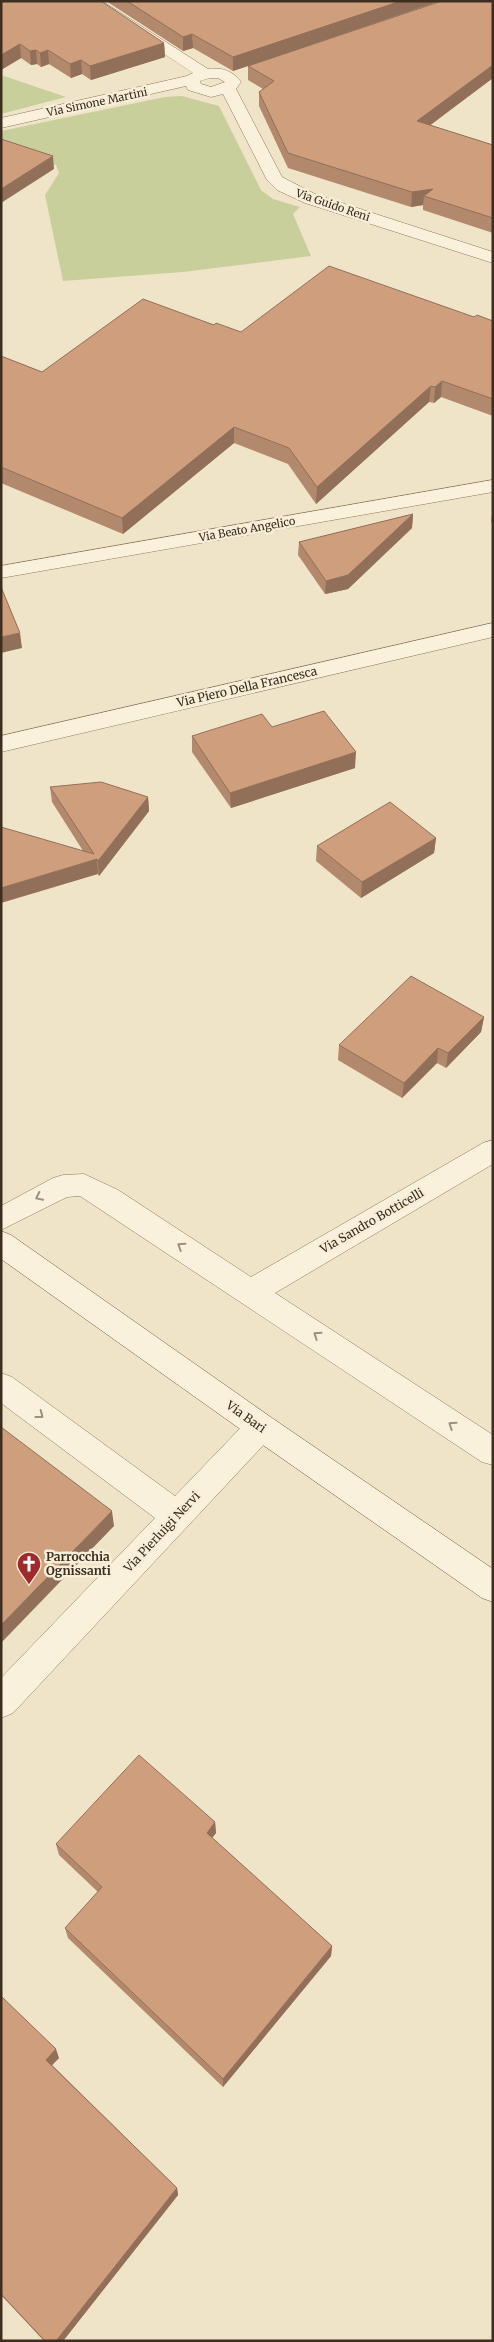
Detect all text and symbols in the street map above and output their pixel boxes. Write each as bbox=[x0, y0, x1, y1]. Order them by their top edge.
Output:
street label: Via Simone Martini bbox=[44, 84, 149, 120]
street label: Via Guido Reni bbox=[293, 185, 372, 224]
street label: Via Beato Angelico bbox=[197, 514, 297, 545]
street label: Via Piero Della Francesca bbox=[174, 663, 319, 710]
street label: Via Sandro Botticelli bbox=[316, 1185, 426, 1257]
one-way arrow bbox=[35, 1191, 44, 1201]
one-way arrow bbox=[177, 1243, 187, 1252]
one-way arrow bbox=[313, 1332, 322, 1341]
street label: Via Bari bbox=[223, 1397, 269, 1436]
one-way arrow bbox=[34, 1409, 44, 1418]
one-way arrow bbox=[448, 1422, 458, 1431]
street label: Via Pierluigi Nervi bbox=[120, 1488, 203, 1576]
place label: Parrocchia Ognissanti bbox=[46, 1549, 111, 1578]
church icon: Parrocchia Ognissanti bbox=[16, 1551, 42, 1585]

